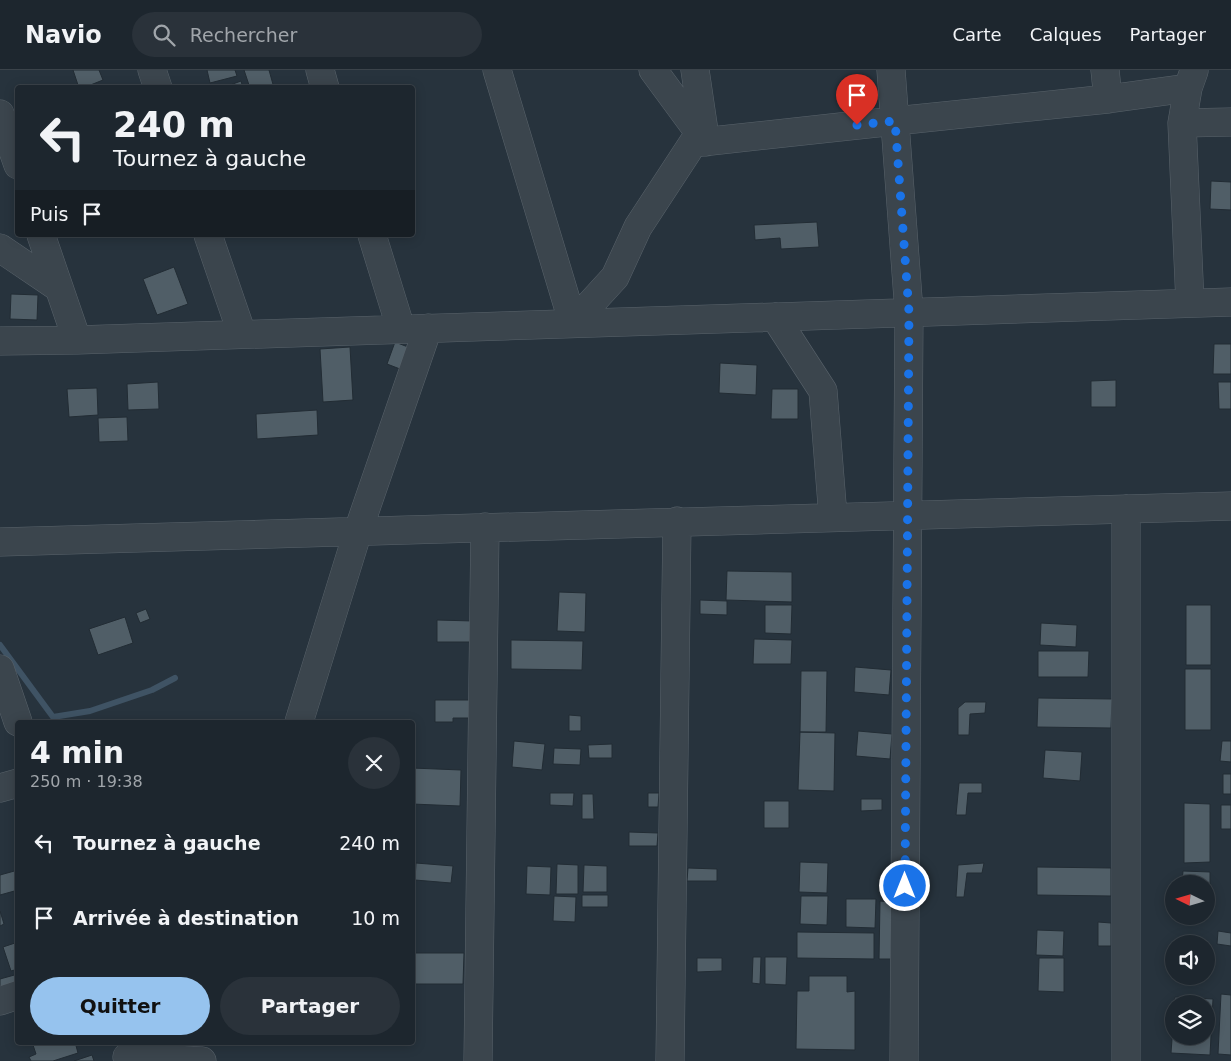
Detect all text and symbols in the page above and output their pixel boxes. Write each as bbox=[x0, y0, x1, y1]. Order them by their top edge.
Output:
search box bbox=[132, 12, 482, 57]
text: Navio bbox=[25, 21, 102, 49]
icon: search bbox=[150, 21, 178, 49]
text: Rechercher bbox=[190, 24, 297, 46]
text: Carte bbox=[953, 24, 1002, 45]
text: Calques bbox=[1030, 24, 1102, 45]
text: Partager bbox=[1130, 24, 1206, 45]
pin bbox=[836, 74, 878, 125]
icon: arrive bbox=[843, 81, 871, 109]
icon: left bbox=[30, 105, 95, 170]
text: 240 m bbox=[113, 105, 235, 145]
text: Tournez à gauche bbox=[113, 146, 306, 171]
icon: arrive bbox=[78, 200, 106, 228]
text: Puis bbox=[30, 203, 68, 225]
text: 4 min bbox=[30, 735, 124, 770]
button: close bbox=[348, 737, 400, 789]
text: 250 m · 19:38 bbox=[30, 772, 143, 791]
icon: left bbox=[30, 829, 58, 857]
text: Tournez à gauche bbox=[73, 832, 261, 854]
text: 240 m bbox=[339, 832, 400, 854]
position arrow bbox=[878, 859, 930, 911]
north arrow bbox=[1165, 875, 1215, 925]
map controls bbox=[1165, 875, 1215, 1045]
icon: arrive bbox=[30, 904, 58, 932]
text: Arrivée à destination bbox=[73, 907, 299, 929]
text: 10 m bbox=[351, 907, 400, 929]
button: sound bbox=[1165, 935, 1215, 985]
button: Quitter bbox=[30, 977, 210, 1035]
button: Partager bbox=[220, 977, 400, 1035]
button: layers bbox=[1165, 995, 1215, 1045]

